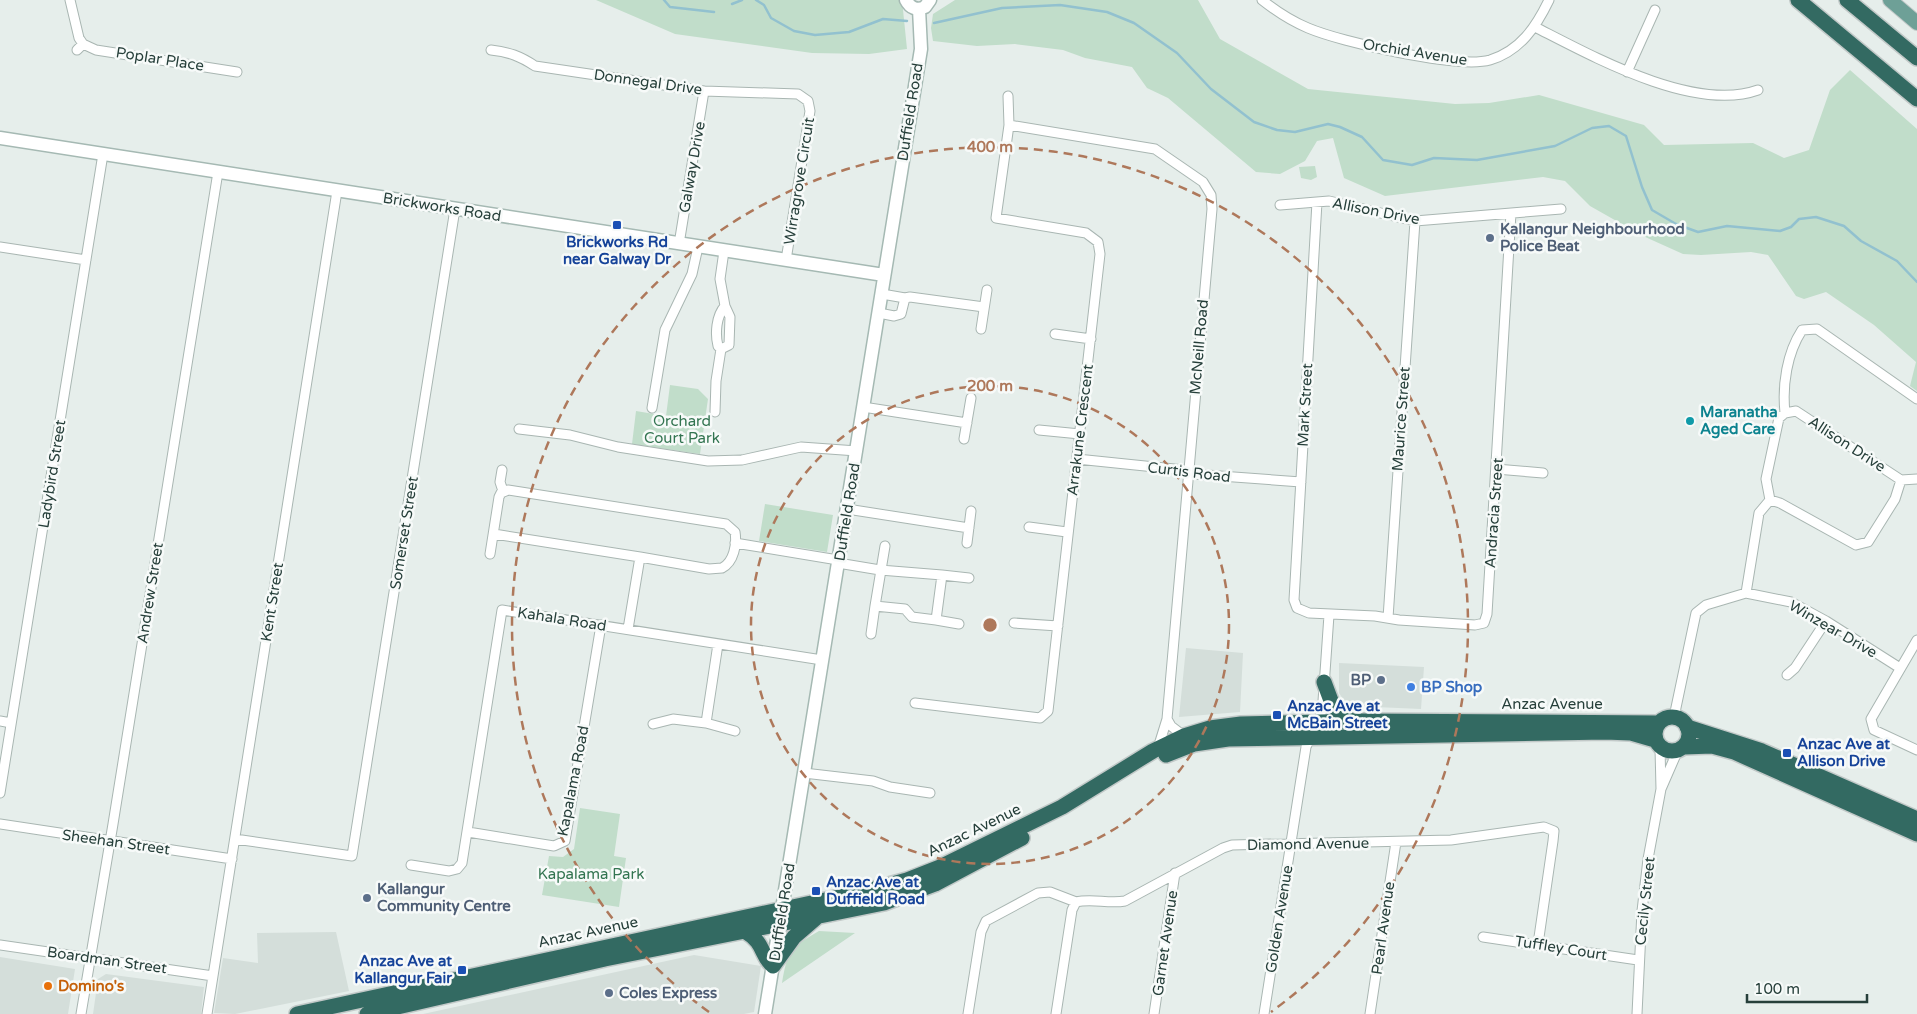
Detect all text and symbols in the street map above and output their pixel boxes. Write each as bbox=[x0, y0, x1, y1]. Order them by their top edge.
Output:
street label: Orchid Avenue bbox=[1361, 35, 1469, 69]
street label: Poplar Place bbox=[115, 43, 205, 75]
street label: Duffield Road bbox=[893, 62, 927, 162]
street label: Donnegal Drive bbox=[593, 65, 703, 99]
street label: Wirragrove Circuit bbox=[780, 116, 818, 246]
street label: Galway Drive bbox=[675, 120, 709, 214]
text: 400 m bbox=[967, 138, 1013, 156]
street label: Brickworks Road bbox=[382, 189, 502, 225]
street label: Allison Drive bbox=[1331, 194, 1421, 228]
marker: Brickworks Rd near Galway Dr bbox=[611, 219, 623, 231]
place label: Kallangur Neighbourhood Police Beat bbox=[1500, 220, 1685, 255]
marker: Kallangur Neighbourhood Police Beat bbox=[1484, 232, 1496, 244]
place label: Brickworks Rd near Galway Dr bbox=[563, 233, 671, 269]
street label: McNeill Road bbox=[1186, 299, 1212, 395]
street label: Arrakune Crescent bbox=[1063, 363, 1097, 497]
street label: Mark Street bbox=[1294, 363, 1316, 447]
street label: Maurice Street bbox=[1388, 366, 1414, 472]
text: 200 m bbox=[967, 377, 1013, 395]
place label: Maranatha Aged Care bbox=[1700, 403, 1778, 439]
park label: Orchard Court Park bbox=[644, 412, 720, 447]
street label: Allison Drive bbox=[1805, 412, 1889, 476]
marker: Maranatha Aged Care bbox=[1684, 415, 1696, 427]
street label: Ladybird Street bbox=[35, 418, 69, 530]
street label: Andracia Street bbox=[1481, 457, 1507, 569]
street label: Curtis Road bbox=[1147, 458, 1231, 486]
street label: Duffield Road bbox=[830, 462, 864, 562]
street label: Somerset Street bbox=[386, 475, 422, 591]
street label: Andrew Street bbox=[133, 541, 167, 645]
street label: Kent Street bbox=[257, 561, 287, 643]
street label: Winzear Drive bbox=[1786, 596, 1880, 662]
street label: Kahala Road bbox=[516, 603, 608, 635]
centre of rings bbox=[981, 616, 999, 634]
place label: BP bbox=[1351, 671, 1371, 689]
marker: BP bbox=[1375, 674, 1387, 686]
place label: BP Shop bbox=[1421, 678, 1483, 697]
marker: BP Shop bbox=[1405, 681, 1417, 693]
street label: Anzac Avenue bbox=[1501, 695, 1603, 713]
place label: Anzac Ave at McBain Street bbox=[1287, 697, 1388, 732]
marker: Anzac Ave at McBain Street bbox=[1271, 709, 1283, 721]
street label: Kapalama Road bbox=[553, 724, 593, 838]
place label: Anzac Ave at Allison Drive bbox=[1797, 735, 1890, 770]
marker: Anzac Ave at Allison Drive bbox=[1781, 747, 1793, 759]
street label: Anzac Avenue bbox=[924, 800, 1024, 860]
street label: Sheehan Street bbox=[61, 826, 171, 859]
street label: Diamond Avenue bbox=[1247, 834, 1369, 854]
street label: Cecily Street bbox=[1631, 856, 1659, 946]
street label: Duffield Road bbox=[765, 862, 799, 962]
street label: Golden Avenue bbox=[1262, 864, 1296, 974]
park label: Kapalama Park bbox=[538, 865, 644, 883]
place label: Anzac Ave at Duffield Road bbox=[826, 873, 925, 908]
place label: Kallangur Community Centre bbox=[377, 880, 511, 916]
street label: Pearl Avenue bbox=[1368, 880, 1398, 976]
marker: Anzac Ave at Duffield Road bbox=[810, 885, 822, 897]
street label: Garnet Avenue bbox=[1149, 889, 1181, 997]
marker: Kallangur Community Centre bbox=[361, 892, 373, 904]
street label: Anzac Avenue bbox=[536, 913, 640, 951]
street label: Tuffley Court bbox=[1514, 932, 1609, 964]
street label: Boardman Street bbox=[46, 943, 168, 977]
place label: Anzac Ave at Kallangur Fair bbox=[354, 952, 452, 988]
marker: Anzac Ave at Kallangur Fair bbox=[456, 964, 468, 976]
scale bar bbox=[1747, 972, 1867, 1004]
place label: Domino's bbox=[58, 977, 124, 995]
marker: Domino's bbox=[42, 980, 54, 992]
text: 100 m bbox=[1754, 980, 1800, 998]
place label: Coles Express bbox=[619, 984, 717, 1003]
marker: Coles Express bbox=[603, 987, 615, 999]

